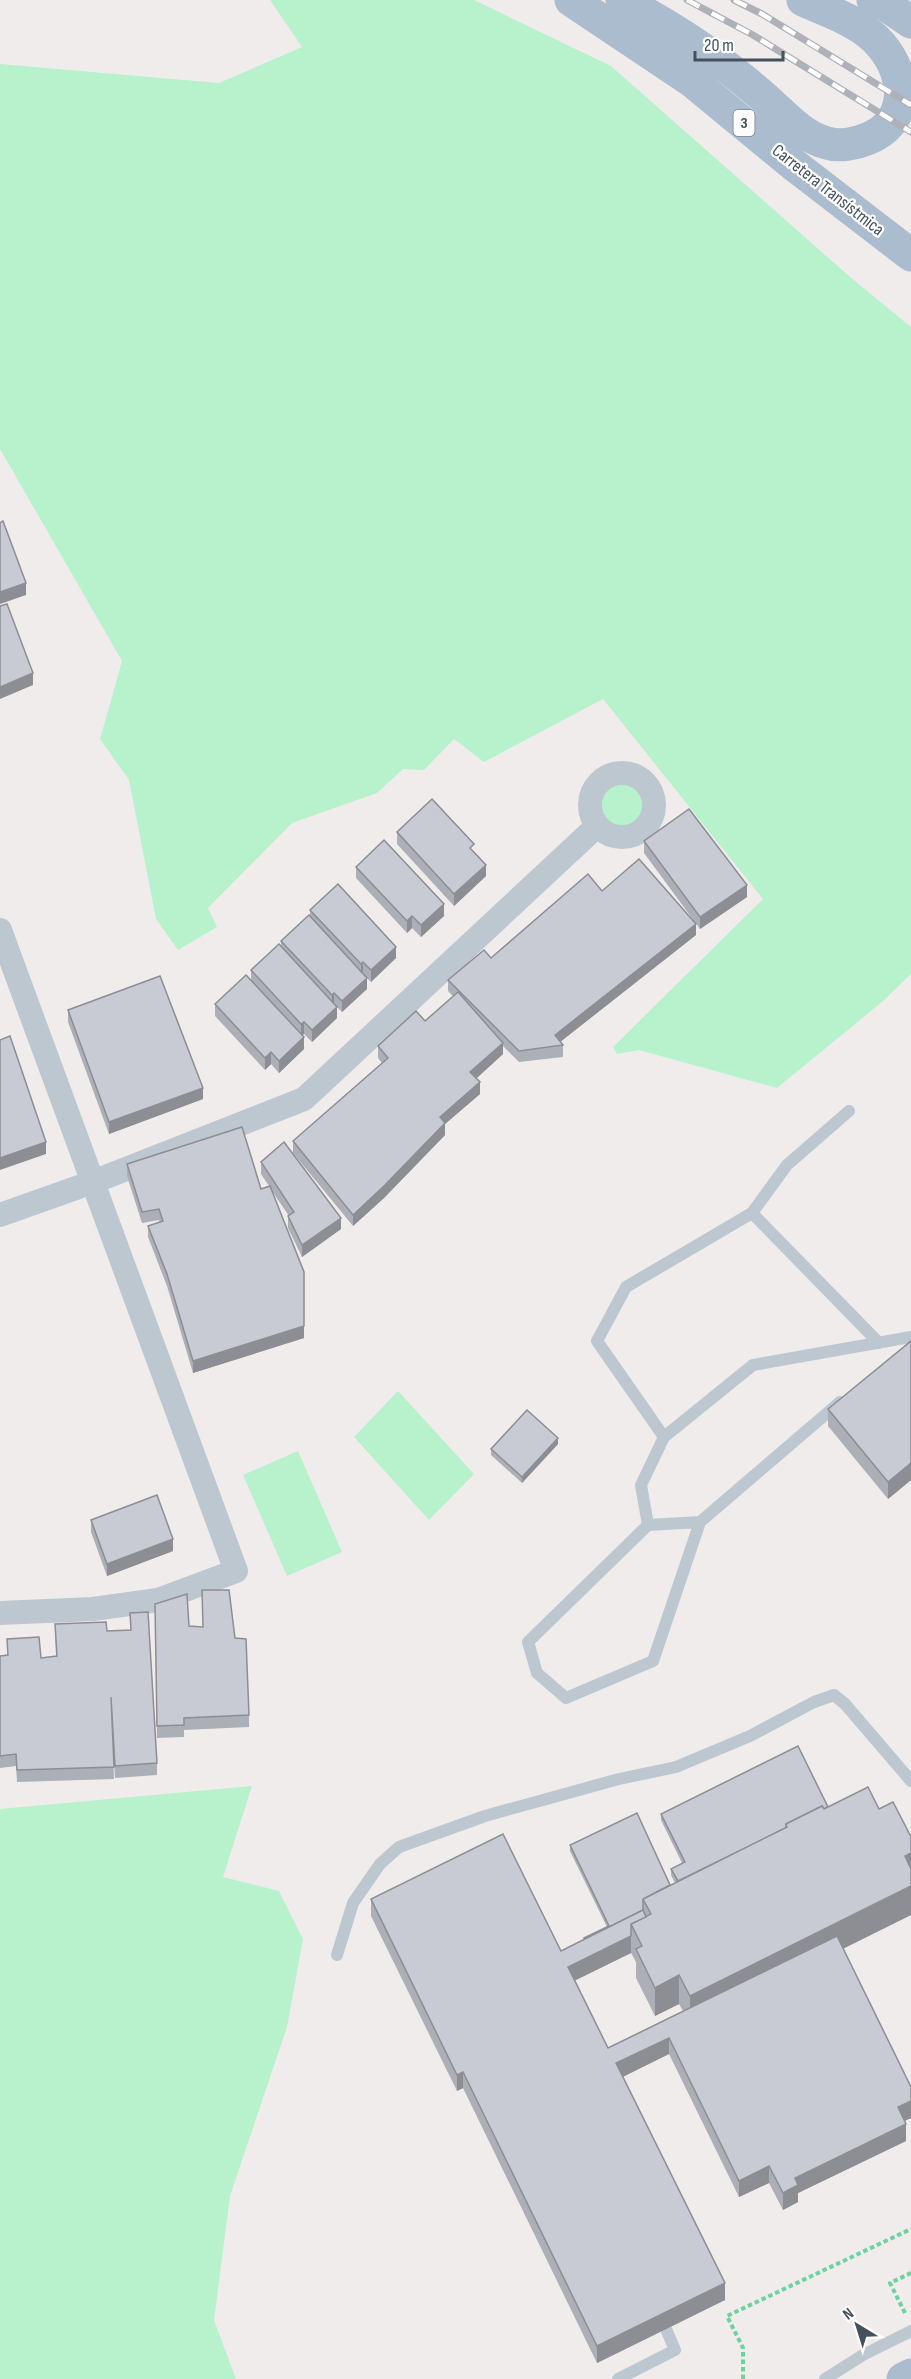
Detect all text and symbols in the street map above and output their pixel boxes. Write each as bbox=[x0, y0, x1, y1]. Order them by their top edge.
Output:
scale bar bbox=[695, 24, 784, 62]
text: 20 m bbox=[704, 35, 734, 56]
road number: 3 bbox=[734, 110, 754, 136]
street label: Carretera Transístmica bbox=[768, 140, 888, 240]
north arrow bbox=[827, 2295, 887, 2355]
text: N bbox=[839, 2304, 858, 2324]

